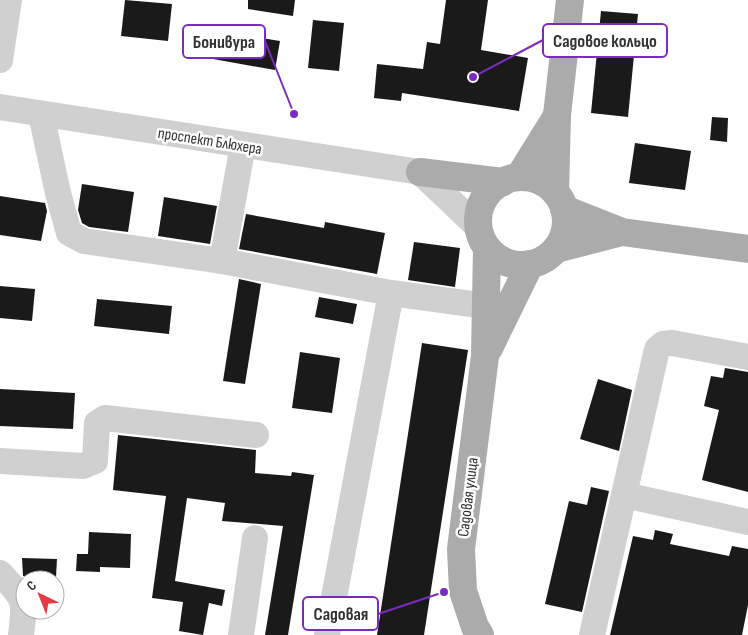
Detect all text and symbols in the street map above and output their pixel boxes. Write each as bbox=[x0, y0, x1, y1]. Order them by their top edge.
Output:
callout: Садовое кольцо bbox=[543, 24, 667, 57]
callout: Бонивура bbox=[183, 25, 265, 58]
text: Садовое кольцо bbox=[553, 31, 657, 52]
text: Бонивура bbox=[193, 32, 255, 53]
street label: проспект Блюхера bbox=[156, 124, 263, 159]
street label: Садовая улица bbox=[454, 456, 483, 538]
north arrow bbox=[15, 570, 65, 620]
text: С bbox=[23, 577, 40, 595]
callout: Садовая bbox=[303, 597, 378, 630]
text: Садовая bbox=[314, 604, 368, 625]

